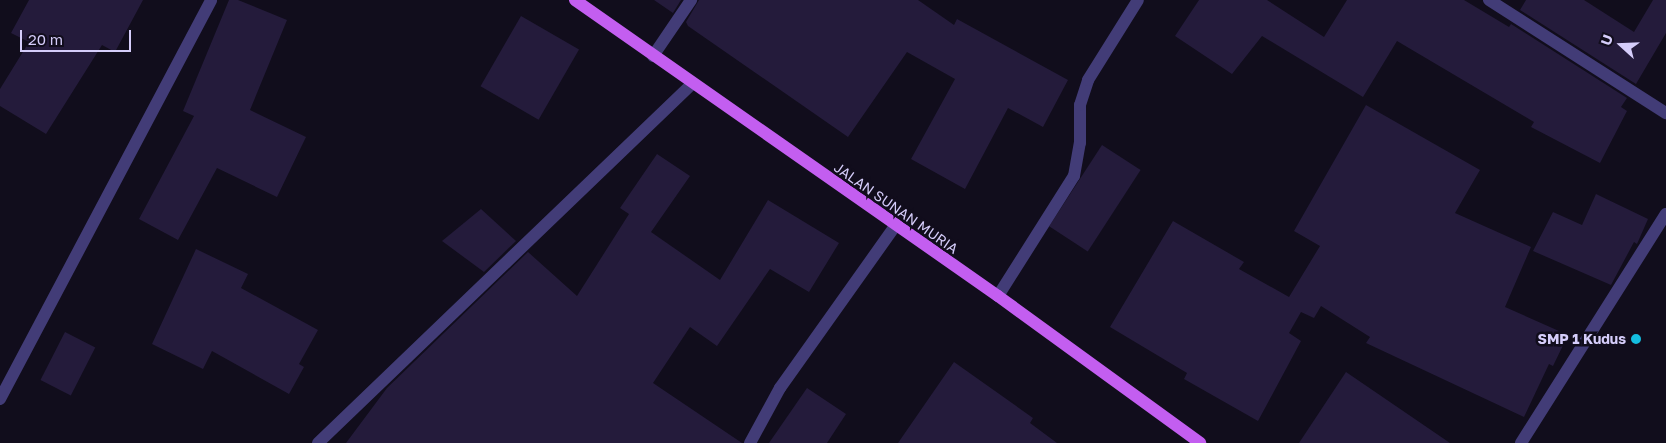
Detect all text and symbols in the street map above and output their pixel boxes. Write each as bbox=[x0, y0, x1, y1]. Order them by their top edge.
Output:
scale bar bbox=[22, 20, 134, 52]
north arrow bbox=[1596, 20, 1646, 70]
text: 20 m bbox=[28, 30, 63, 48]
text: U bbox=[1597, 32, 1616, 47]
street label: JALAN SUNAN MURIA bbox=[831, 159, 961, 257]
place label: SMP 1 Kudus bbox=[1538, 331, 1626, 347]
marker: SMP 1 Kudus bbox=[1630, 333, 1642, 345]

